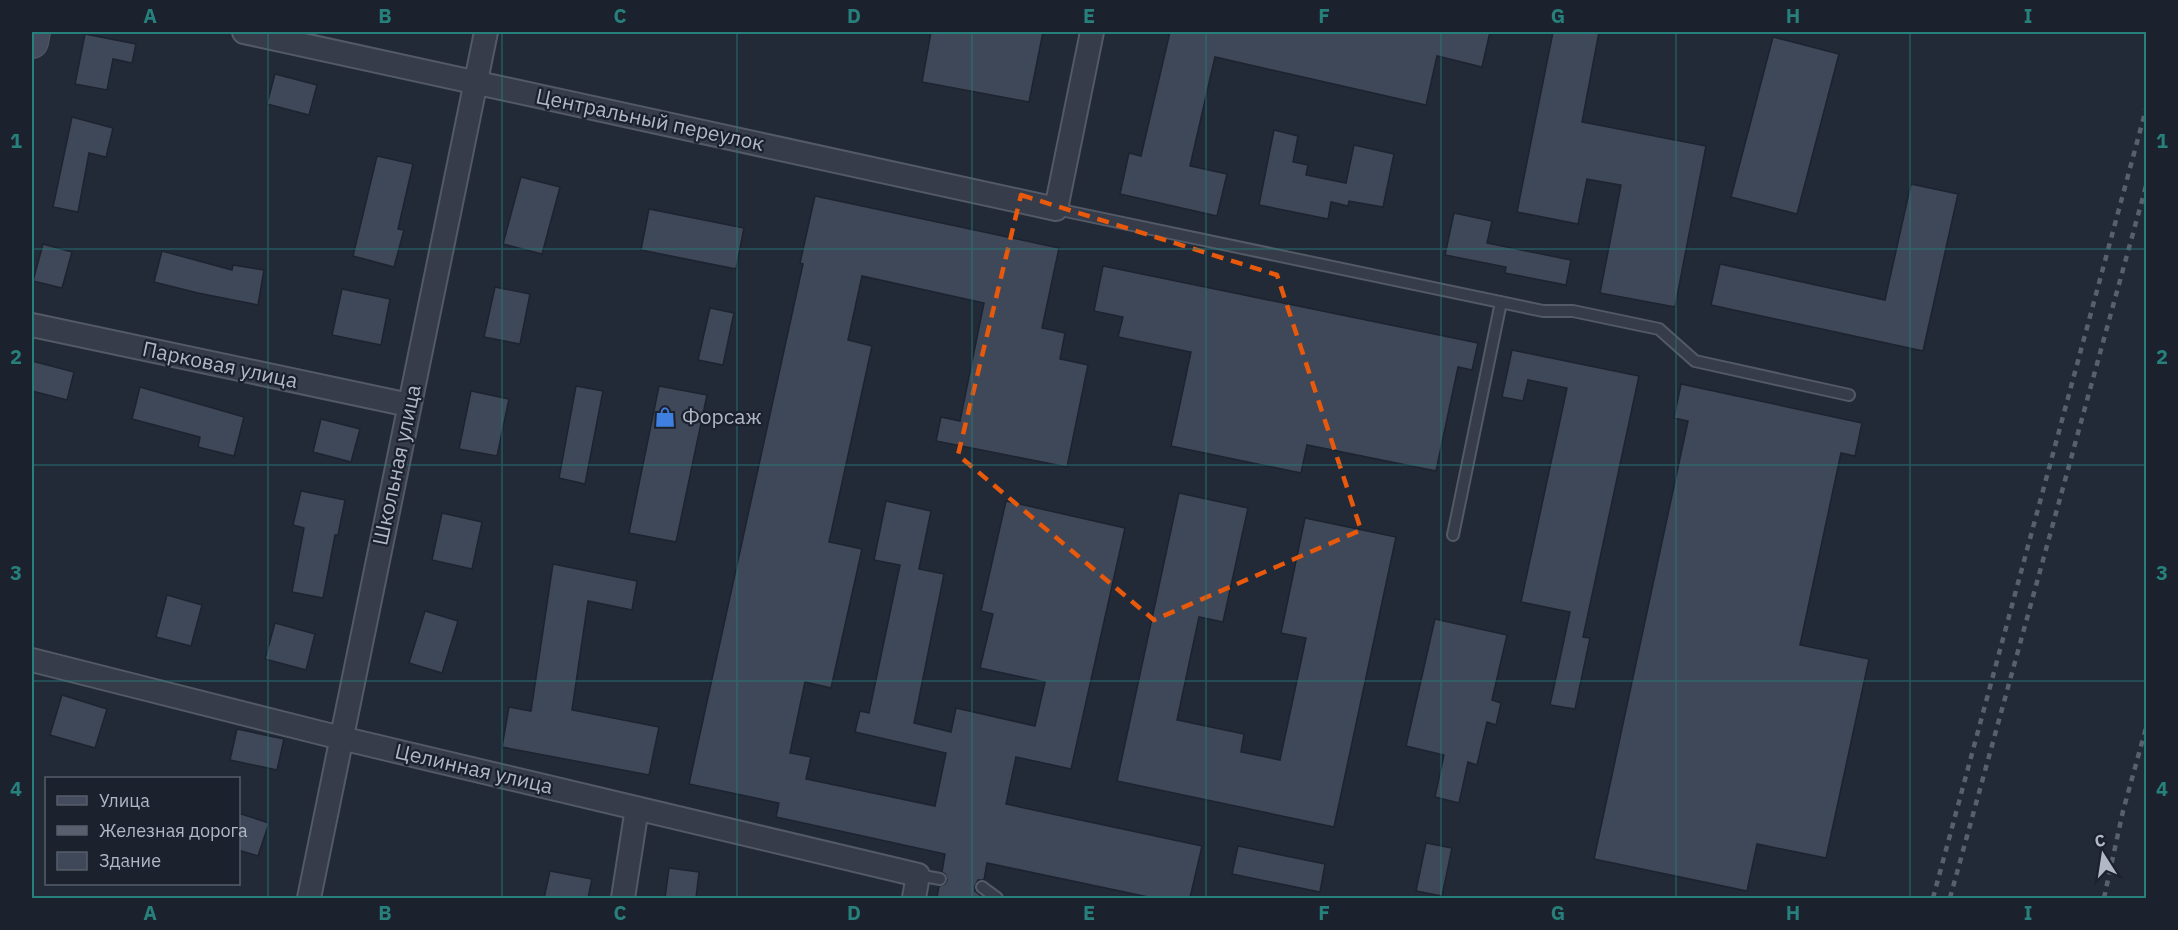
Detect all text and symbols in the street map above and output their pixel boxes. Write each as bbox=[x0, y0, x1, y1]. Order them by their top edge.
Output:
text: A bbox=[143, 2, 157, 29]
text: B bbox=[378, 2, 392, 29]
text: C bbox=[613, 2, 627, 29]
text: D bbox=[847, 2, 861, 29]
text: E bbox=[1083, 2, 1095, 29]
text: F bbox=[1318, 2, 1330, 29]
text: G bbox=[1551, 2, 1565, 29]
text: H bbox=[1786, 2, 1800, 29]
text: I bbox=[2024, 2, 2032, 29]
street label: Центральный переулок bbox=[533, 81, 767, 157]
text: 1 bbox=[10, 127, 22, 154]
text: 1 bbox=[2156, 127, 2168, 154]
street label: Парковая улица bbox=[140, 334, 300, 394]
text: 2 bbox=[10, 343, 22, 370]
text: 2 bbox=[2156, 343, 2168, 370]
street label: Школьная улица bbox=[365, 382, 427, 548]
place label: Форсаж bbox=[682, 402, 762, 430]
shop icon: Форсаж bbox=[653, 405, 677, 429]
text: 3 bbox=[10, 559, 22, 586]
text: 3 bbox=[2156, 559, 2168, 586]
street label: Целинная улица bbox=[393, 736, 556, 800]
text: 4 bbox=[10, 775, 22, 802]
text: 4 bbox=[2156, 775, 2168, 802]
legend bbox=[45, 777, 240, 885]
text: Улица bbox=[99, 789, 150, 812]
text: Железная дорога bbox=[99, 819, 248, 842]
north arrow bbox=[2073, 825, 2133, 885]
text: С bbox=[2093, 829, 2107, 851]
text: Здание bbox=[99, 849, 161, 872]
text: A bbox=[143, 899, 157, 926]
text: B bbox=[378, 899, 392, 926]
text: C bbox=[613, 899, 627, 926]
text: D bbox=[847, 899, 861, 926]
text: E bbox=[1083, 899, 1095, 926]
text: F bbox=[1318, 899, 1330, 926]
text: G bbox=[1551, 899, 1565, 926]
text: H bbox=[1786, 899, 1800, 926]
text: I bbox=[2024, 899, 2032, 926]

